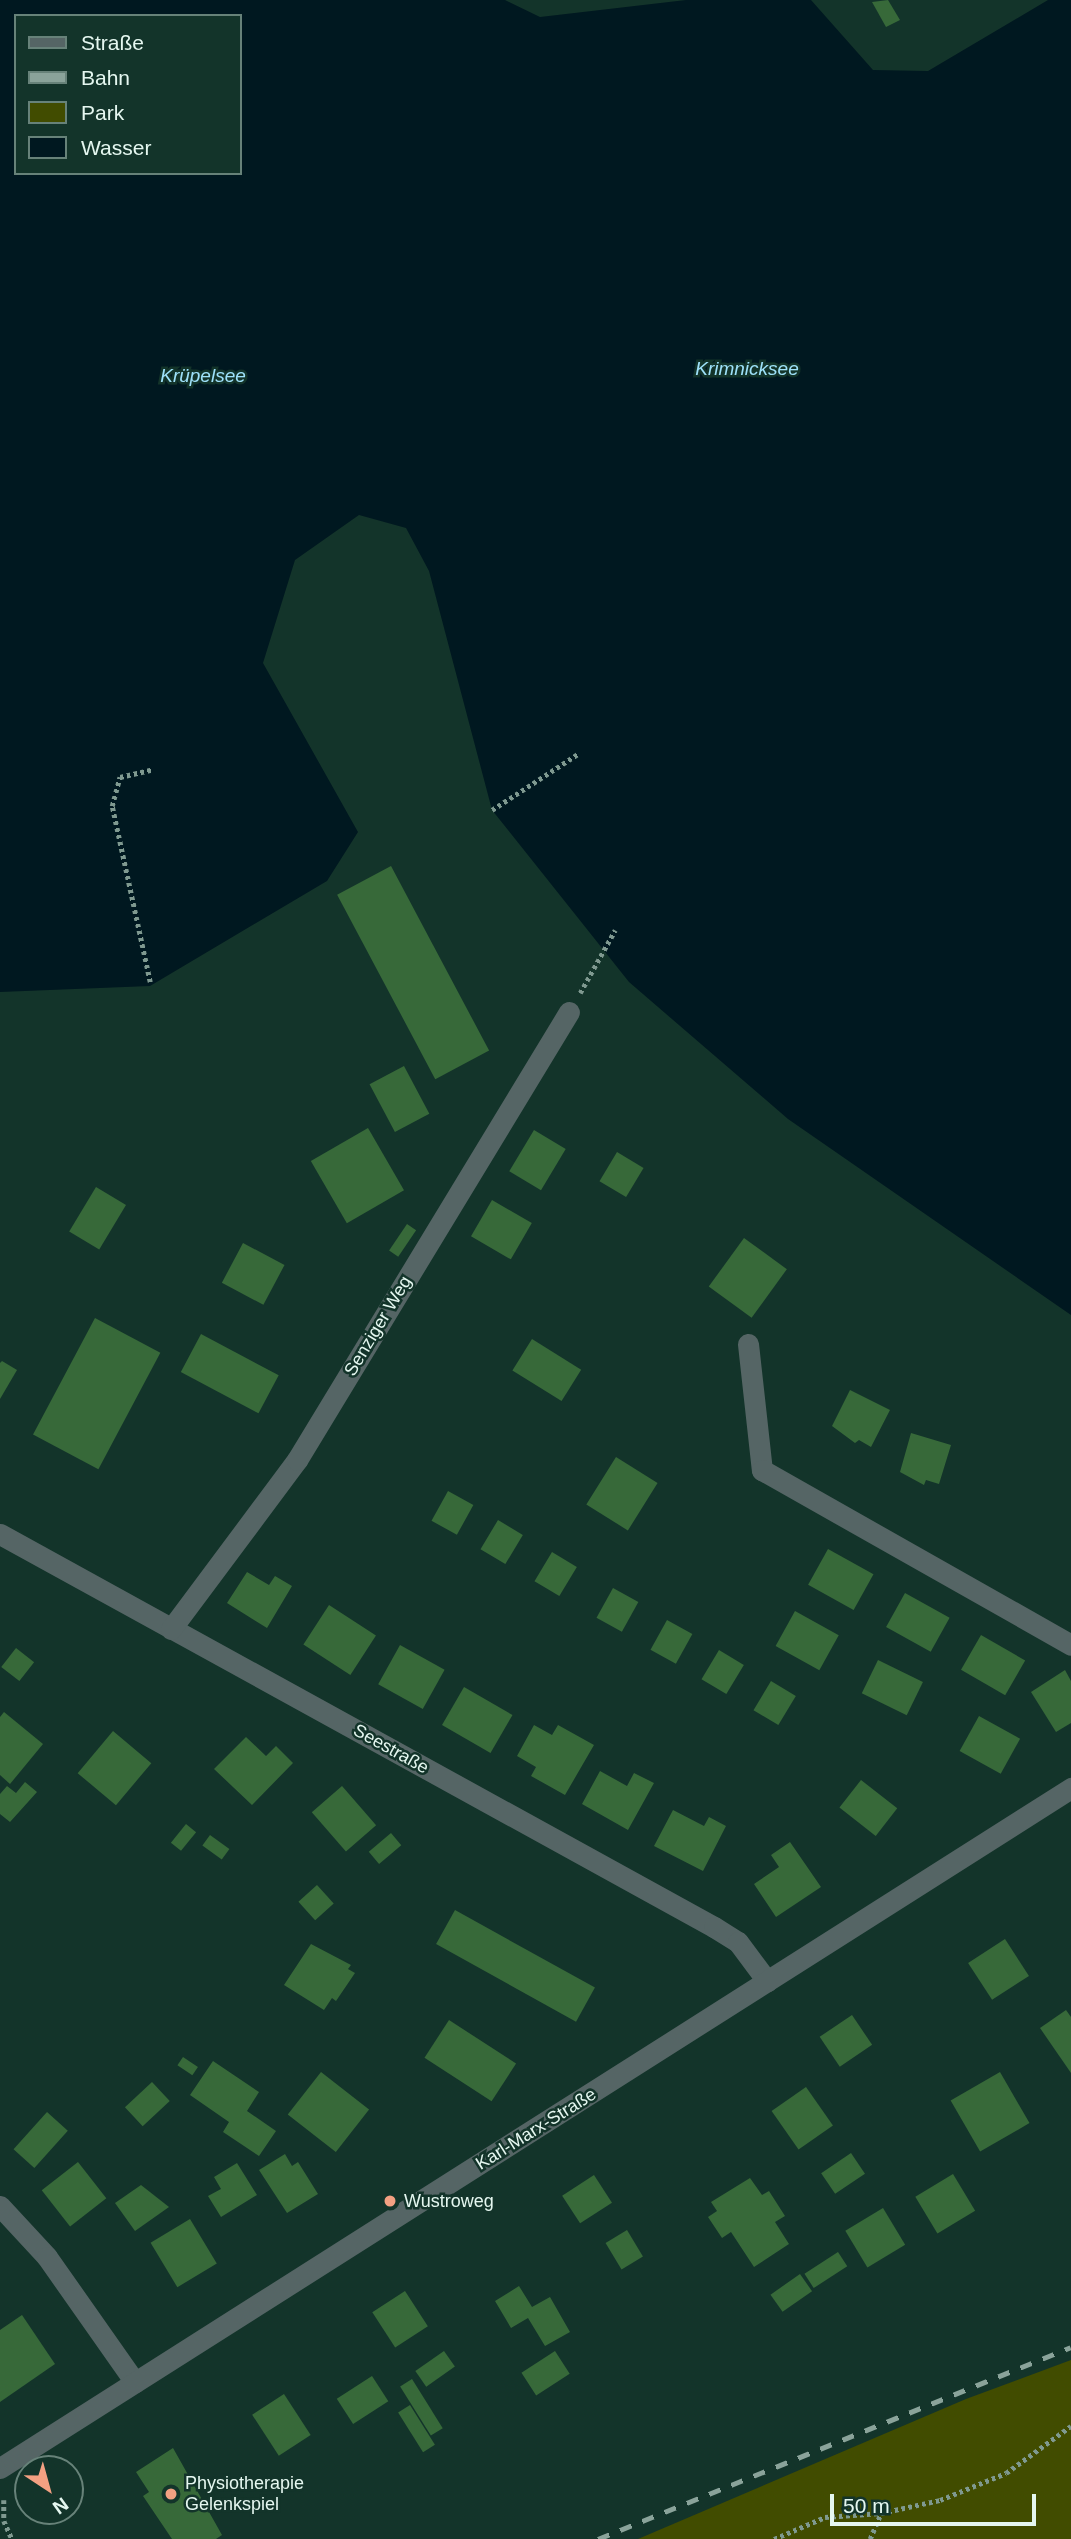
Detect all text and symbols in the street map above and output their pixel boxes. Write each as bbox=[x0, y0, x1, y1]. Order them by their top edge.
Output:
legend bbox=[14, 14, 242, 175]
text: Straße bbox=[81, 31, 144, 54]
text: Bahn bbox=[81, 66, 130, 89]
text: Park bbox=[81, 101, 124, 124]
text: Wasser bbox=[81, 136, 151, 159]
water label: Krimnicksee bbox=[695, 358, 799, 380]
water label: Krüpelsee bbox=[160, 365, 246, 387]
street label: Senziger Weg bbox=[340, 1272, 416, 1380]
street label: Seestraße bbox=[349, 1719, 433, 1779]
street label: Karl-Marx-Straße bbox=[472, 2083, 600, 2175]
place label: Wustroweg bbox=[404, 2190, 494, 2212]
marker: Wustroweg bbox=[382, 2193, 398, 2209]
north arrow bbox=[14, 2455, 84, 2525]
place label: Physiotherapie Gelenkspiel bbox=[185, 2473, 304, 2516]
scale bar bbox=[833, 2480, 1040, 2524]
marker: Physiotherapie Gelenkspiel bbox=[163, 2486, 179, 2502]
text: N bbox=[49, 2493, 72, 2518]
text: 50 m bbox=[843, 2494, 890, 2517]

